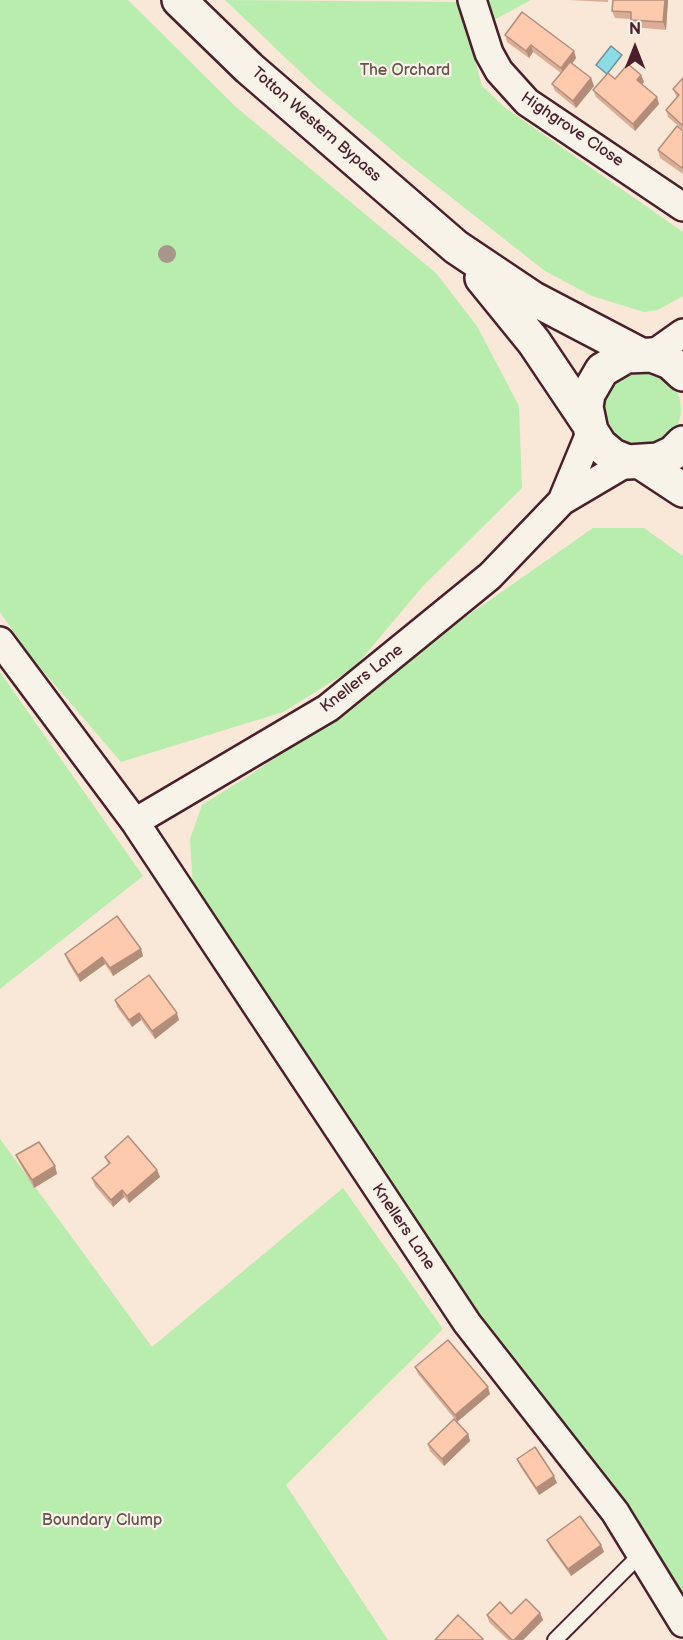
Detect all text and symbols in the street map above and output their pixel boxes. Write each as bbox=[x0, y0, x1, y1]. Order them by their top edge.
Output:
north arrow bbox=[605, 18, 665, 78]
text: N bbox=[629, 20, 641, 39]
park label: The Orchard bbox=[360, 61, 450, 81]
street label: Totton Western Bypass bbox=[247, 64, 385, 186]
street label: Highgrove Close bbox=[517, 89, 627, 171]
street label: Knellers Lane bbox=[317, 641, 407, 717]
street label: Knellers Lane bbox=[367, 1180, 439, 1274]
park label: Boundary Clump bbox=[42, 1511, 162, 1531]

